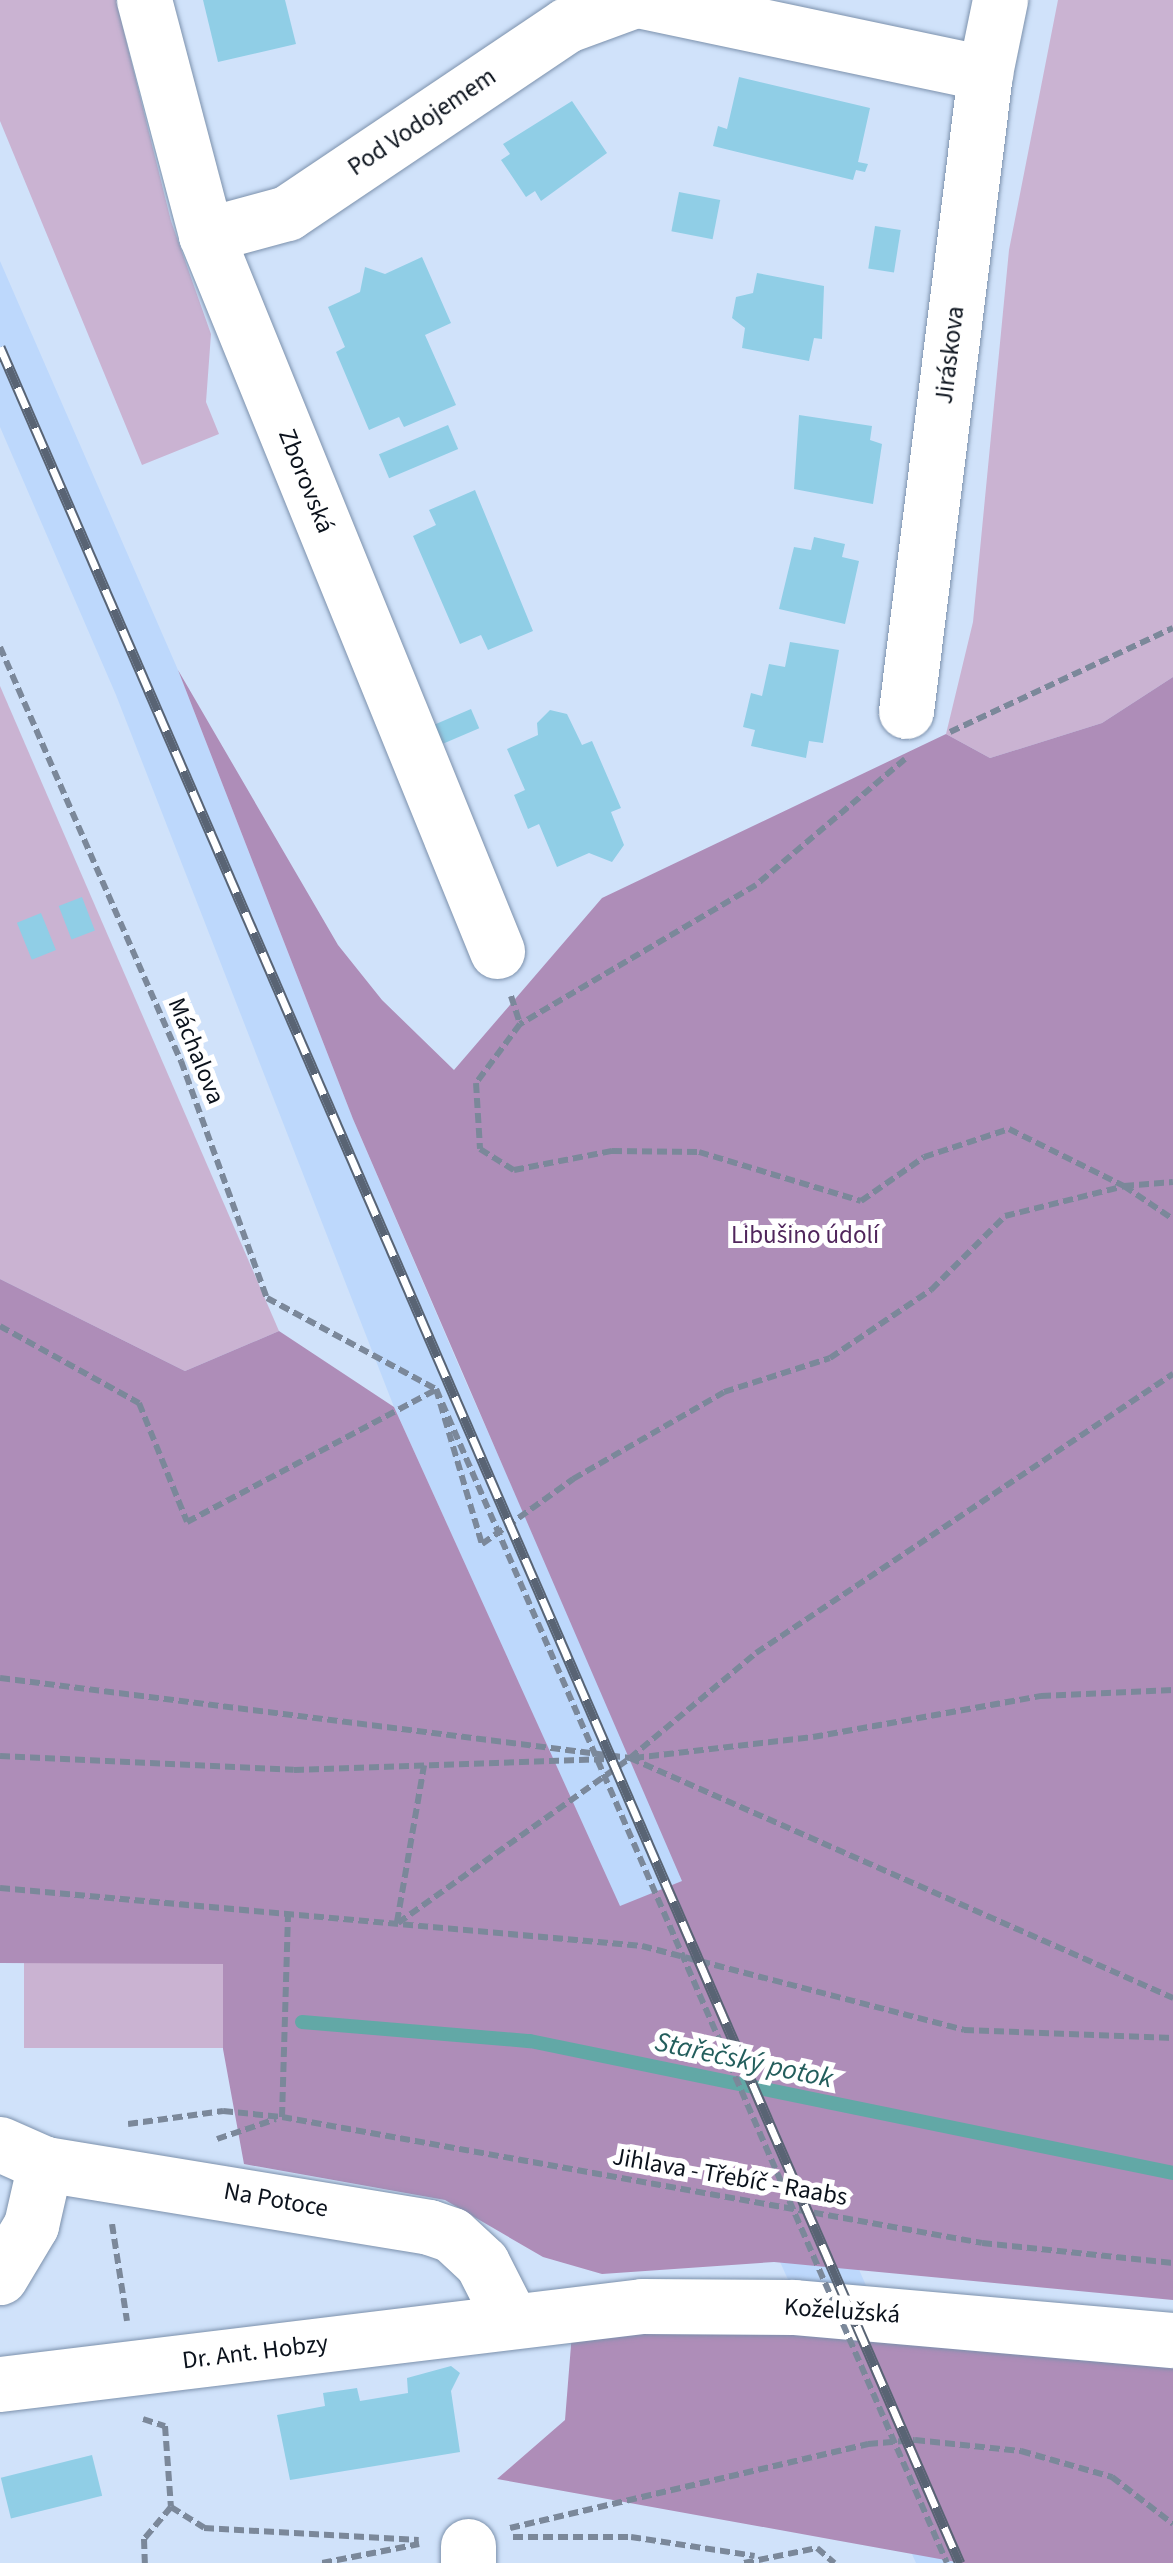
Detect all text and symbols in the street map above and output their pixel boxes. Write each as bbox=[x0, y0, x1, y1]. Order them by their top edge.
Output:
street label: Pod Vodojemem bbox=[342, 62, 502, 182]
street label: Jiráskova bbox=[929, 304, 971, 406]
street label: Zborovská bbox=[272, 425, 340, 537]
street label: Máchalova bbox=[161, 993, 231, 1109]
park label: Libušino údolí bbox=[731, 1220, 879, 1250]
water label: Stařečský potok bbox=[652, 2025, 836, 2095]
street label: Jihlava - Třebíč - Raabs bbox=[610, 2142, 850, 2212]
street label: Na Potoce bbox=[222, 2176, 330, 2224]
street label: Koželužská bbox=[783, 2292, 901, 2330]
street label: Dr. Ant. Hobzy bbox=[180, 2328, 330, 2376]

